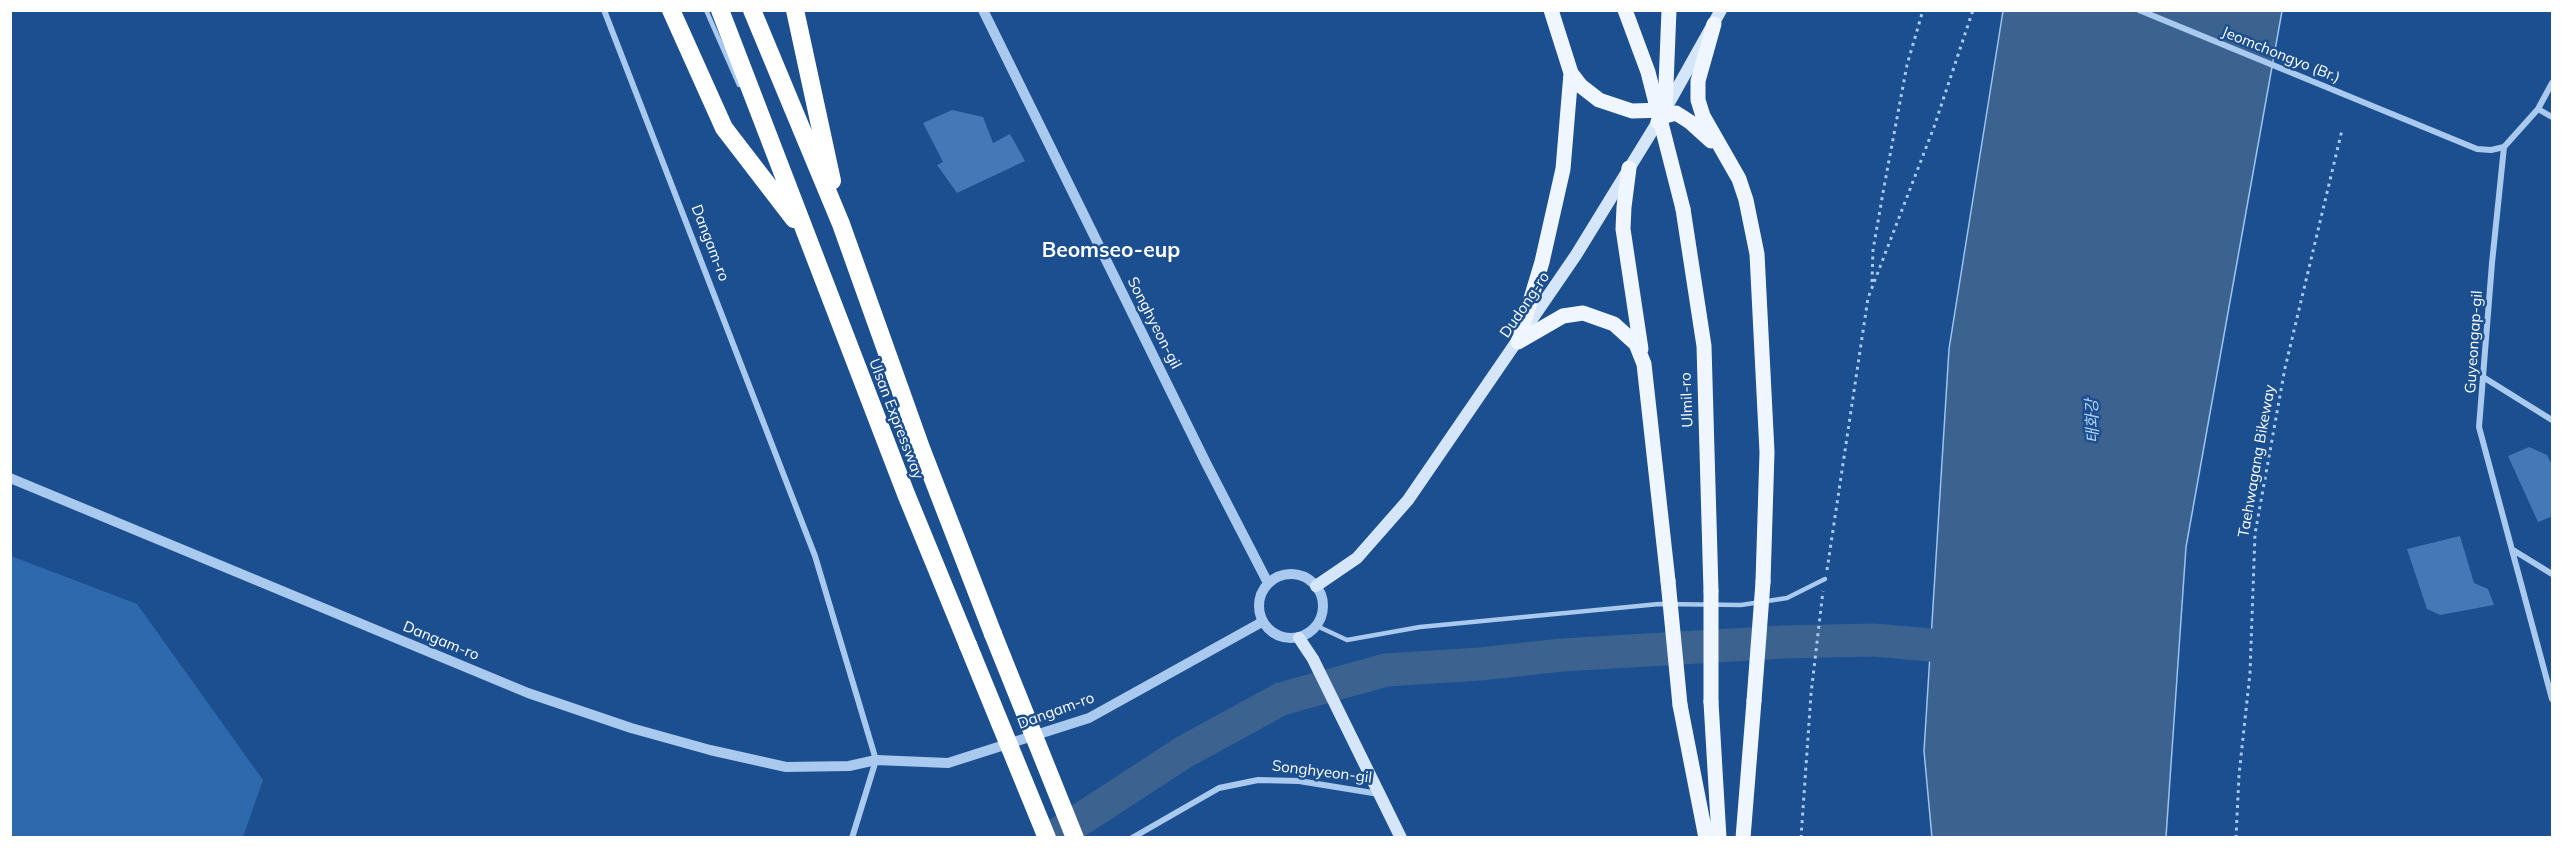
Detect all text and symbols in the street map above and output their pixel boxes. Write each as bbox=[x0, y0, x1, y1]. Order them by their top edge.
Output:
street label: Jeomchongyo (Br.) bbox=[2219, 23, 2343, 87]
street label: Dangam-ro bbox=[687, 202, 733, 284]
district label: Beomseo-eup bbox=[1042, 238, 1180, 264]
street label: Dudong-ro bbox=[1496, 269, 1554, 341]
street label: Songhyeon-gil bbox=[1123, 274, 1185, 372]
street label: Guyeongap-gil bbox=[2461, 290, 2487, 394]
street label: Ulsan Expressway bbox=[865, 356, 927, 482]
street label: Ulmil-ro bbox=[1677, 372, 1697, 428]
street label: Taehwagang Bikeway bbox=[2235, 383, 2279, 539]
water label: 태화강 bbox=[2083, 399, 2103, 443]
street label: Dangam-ro bbox=[400, 618, 482, 664]
street label: Dangam-ro bbox=[1015, 689, 1097, 733]
street label: Songhyeon-gil bbox=[1271, 757, 1373, 787]

